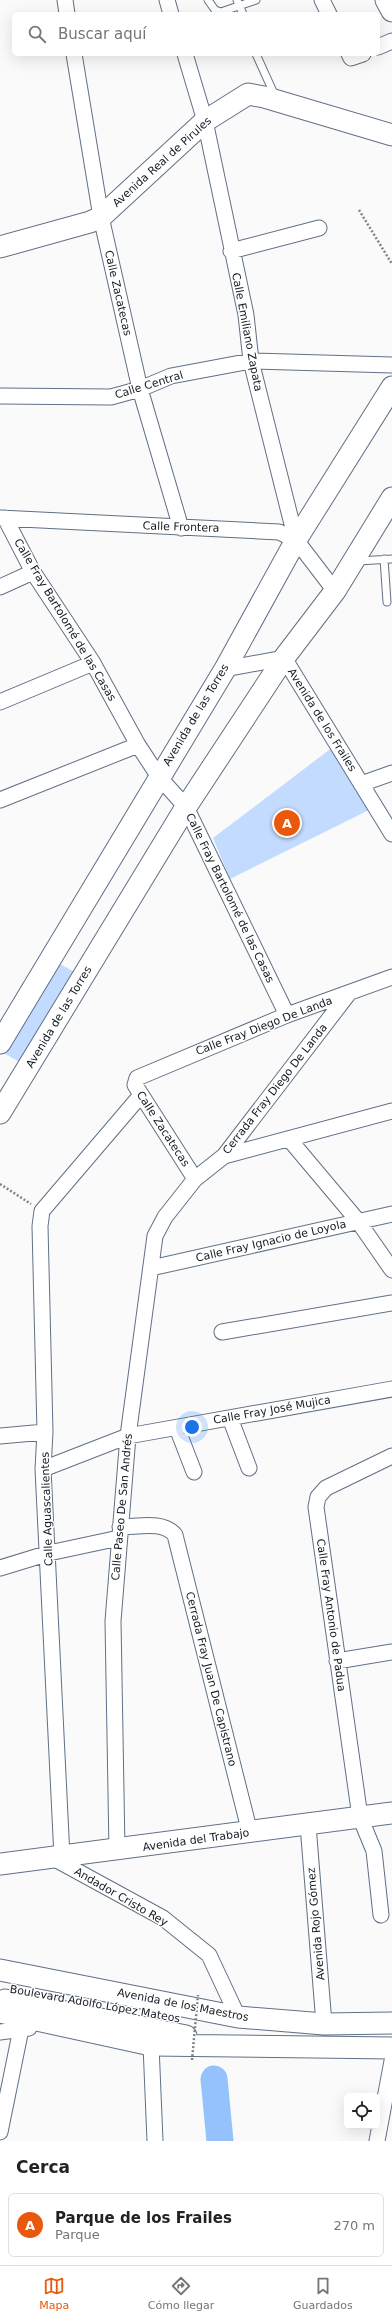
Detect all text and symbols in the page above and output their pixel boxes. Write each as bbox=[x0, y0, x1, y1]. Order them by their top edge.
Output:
search box bbox=[12, 12, 380, 56]
icon: search bbox=[26, 23, 48, 45]
text: Buscar aquí bbox=[58, 25, 146, 43]
street label: Avenida Real de Pirules bbox=[110, 114, 214, 210]
street label: Calle Zacatecas bbox=[102, 249, 134, 337]
street label: Calle Emiliano Zapata bbox=[229, 272, 265, 392]
street label: Calle Central bbox=[113, 368, 185, 402]
street label: Calle Frontera bbox=[142, 519, 220, 535]
street label: Calle Fray Bartolomé de las Casas bbox=[11, 536, 119, 704]
street label: Avenida de las Torres bbox=[160, 662, 232, 768]
street label: Avenida de los Frailes bbox=[285, 666, 359, 774]
pin: A bbox=[274, 808, 300, 838]
street label: Calle Fray Bartolomé de las Casas bbox=[183, 811, 277, 985]
street label: Avenida de las Torres bbox=[23, 964, 95, 1070]
street label: Calle Fray Diego De Landa bbox=[194, 994, 334, 1058]
street label: Cerrada Fray Diego De Landa bbox=[220, 1021, 330, 1157]
street label: Calle Zacatecas bbox=[134, 1089, 192, 1169]
street label: Calle Fray Ignacio de Loyola bbox=[195, 1217, 347, 1265]
street label: Calle Fray José Mujica bbox=[212, 1393, 332, 1427]
your location bbox=[182, 1417, 202, 1437]
street label: Calle Paseo De San Andrés bbox=[109, 1433, 135, 1581]
street label: Calle Aguascalientes bbox=[39, 1451, 55, 1566]
street label: Calle Fray Antonio de Padua bbox=[314, 1538, 348, 1692]
street label: Cerrada Fray Juan De Capistrano bbox=[183, 1590, 239, 1768]
street label: Avenida del Trabajo bbox=[142, 1826, 250, 1854]
street label: Andador Cristo Rey bbox=[72, 1865, 171, 1929]
street label: Avenida Rojo Gómez bbox=[305, 1867, 327, 1981]
street label: Boulevard Adolfo López Mateos bbox=[9, 1983, 181, 2025]
street label: Avenida de los Maestros bbox=[116, 1986, 250, 2024]
map controls bbox=[344, 2093, 380, 2129]
button: locate bbox=[344, 2093, 380, 2129]
text: Cerca bbox=[16, 2157, 70, 2177]
text: Parque de los Frailes bbox=[55, 2209, 232, 2227]
text: A bbox=[25, 2218, 35, 2233]
text: 270 m bbox=[333, 2218, 375, 2233]
text: Parque bbox=[55, 2227, 100, 2242]
tab: Mapa bbox=[39, 2275, 69, 2312]
tab: Cómo llegar bbox=[148, 2275, 214, 2312]
tab: Guardados bbox=[293, 2275, 353, 2312]

